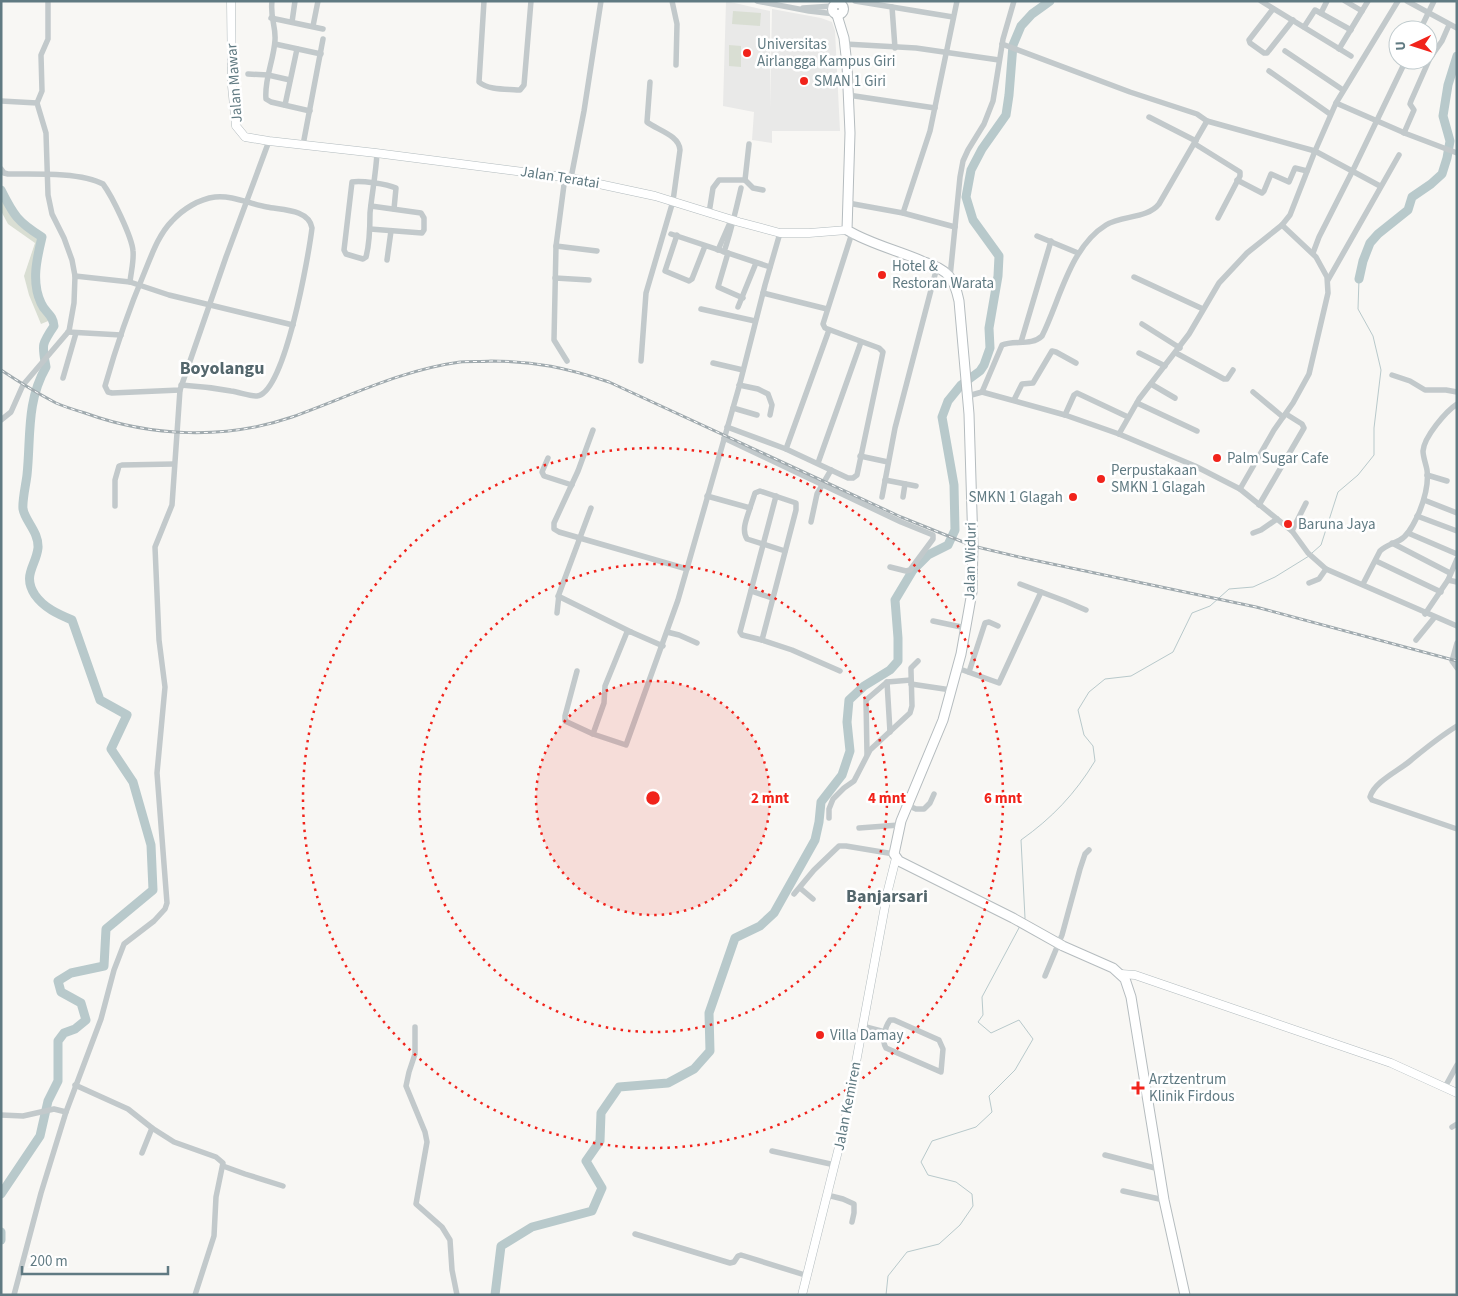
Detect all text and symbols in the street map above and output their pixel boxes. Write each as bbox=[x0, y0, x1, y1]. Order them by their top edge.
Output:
north arrow bbox=[1388, 20, 1438, 70]
place label: Universitas Airlangga Kampus Giri bbox=[757, 34, 895, 72]
text: U bbox=[1391, 40, 1411, 51]
street label: Jalan Mawar bbox=[221, 42, 248, 123]
marker: Universitas Airlangga Kampus Giri bbox=[741, 47, 753, 59]
place label: SMAN 1 Giri bbox=[814, 71, 886, 92]
marker: SMAN 1 Giri bbox=[798, 75, 810, 87]
street label: Jalan Teratai bbox=[519, 161, 601, 194]
place label: Hotel & Restoran Warata bbox=[892, 256, 994, 294]
marker: Hotel & Restoran Warata bbox=[876, 269, 888, 281]
district label: Boyolangu bbox=[180, 356, 264, 381]
place label: Palm Sugar Cafe bbox=[1227, 448, 1329, 469]
marker: Palm Sugar Cafe bbox=[1211, 452, 1223, 464]
place label: Perpustakaan SMKN 1 Glagah bbox=[1111, 460, 1205, 498]
marker: Perpustakaan SMKN 1 Glagah bbox=[1095, 473, 1107, 485]
place label: SMKN 1 Glagah bbox=[969, 487, 1063, 508]
marker: SMKN 1 Glagah bbox=[1067, 491, 1079, 503]
place label: Baruna Jaya bbox=[1298, 514, 1376, 535]
marker: Baruna Jaya bbox=[1282, 518, 1294, 530]
street label: Jalan Widuri bbox=[959, 522, 982, 600]
text: 2 mnt bbox=[751, 788, 789, 809]
text: 4 mnt bbox=[868, 788, 906, 809]
text: 6 mnt bbox=[984, 788, 1022, 809]
centre of rings bbox=[644, 789, 662, 807]
district label: Banjarsari bbox=[846, 884, 928, 909]
place label: Villa Damay bbox=[830, 1025, 903, 1046]
marker: Villa Damay bbox=[814, 1029, 826, 1041]
street label: Jalan Kemiren bbox=[829, 1060, 866, 1152]
place label: Arztzentrum Klinik Firdous bbox=[1149, 1069, 1235, 1107]
marker: Arztzentrum Klinik Firdous bbox=[1131, 1081, 1145, 1095]
scale bar bbox=[22, 1244, 169, 1276]
text: 200 m bbox=[30, 1251, 68, 1272]

